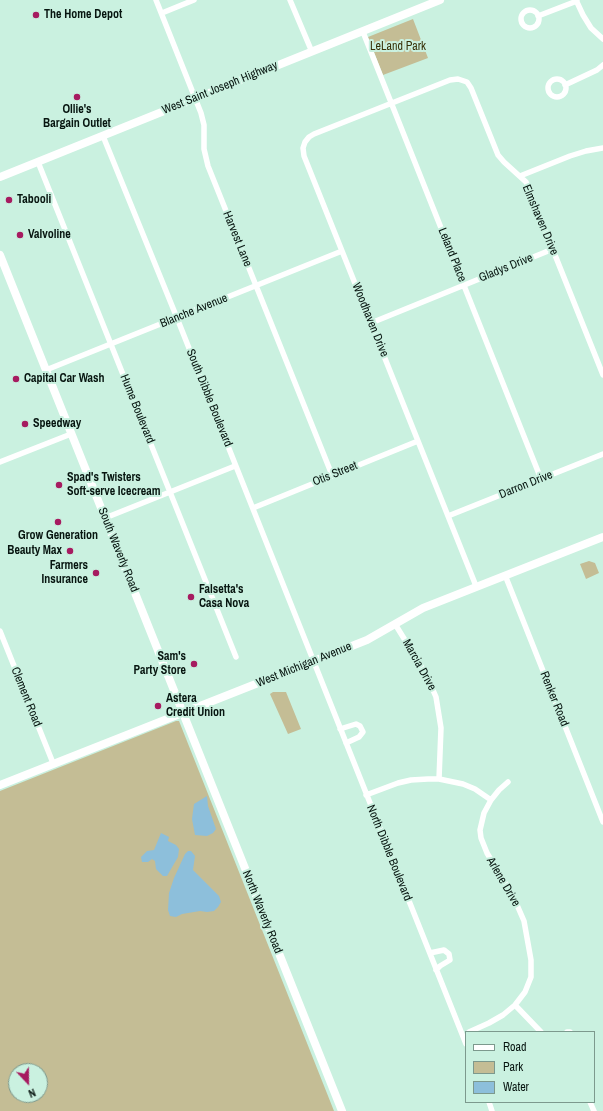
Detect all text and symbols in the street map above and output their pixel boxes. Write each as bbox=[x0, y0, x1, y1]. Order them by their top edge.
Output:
place label: The Home Depot bbox=[44, 8, 122, 22]
marker: The Home Depot bbox=[31, 10, 41, 20]
park label: LeLand Park bbox=[370, 40, 426, 54]
street label: West Saint Joseph Highway bbox=[160, 58, 280, 118]
marker: Ollie's Bargain Outlet bbox=[72, 92, 82, 102]
place label: Ollie's Bargain Outlet bbox=[43, 103, 111, 131]
street label: Elmshaven Drive bbox=[519, 183, 561, 257]
place label: Tabooli bbox=[17, 193, 51, 207]
marker: Tabooli bbox=[4, 195, 14, 205]
street label: Harvest Lane bbox=[219, 209, 255, 269]
street label: Leland Place bbox=[435, 226, 469, 284]
place label: Valvoline bbox=[28, 228, 71, 242]
marker: Valvoline bbox=[15, 230, 25, 240]
street label: Gladys Drive bbox=[477, 251, 535, 285]
street label: Woodhaven Drive bbox=[349, 281, 391, 359]
street label: Blanche Avenue bbox=[158, 291, 230, 331]
street label: South Dibble Boulevard bbox=[183, 347, 235, 449]
place label: Capital Car Wash bbox=[24, 372, 105, 386]
street label: Hume Boulevard bbox=[117, 372, 157, 446]
marker: Capital Car Wash bbox=[11, 374, 21, 384]
place label: Speedway bbox=[33, 417, 81, 431]
marker: Speedway bbox=[20, 419, 30, 429]
street label: Otis Street bbox=[310, 459, 360, 489]
street label: Darron Drive bbox=[497, 468, 555, 502]
place label: Spad's Twisters Soft-serve Icecream bbox=[67, 471, 161, 499]
marker: Spad's Twisters Soft-serve Icecream bbox=[54, 480, 64, 490]
street label: South Waverly Road bbox=[94, 506, 142, 594]
marker: Grow Generation bbox=[53, 517, 63, 527]
place label: Grow Generation bbox=[18, 529, 98, 543]
place label: Beauty Max bbox=[7, 544, 62, 558]
marker: Beauty Max bbox=[65, 546, 75, 556]
place label: Farmers Insurance bbox=[42, 559, 88, 587]
marker: Farmers Insurance bbox=[91, 568, 101, 578]
place label: Falsetta's Casa Nova bbox=[199, 583, 249, 611]
marker: Falsetta's Casa Nova bbox=[186, 592, 196, 602]
street label: Marcia Drive bbox=[399, 637, 439, 693]
street label: West Michigan Avenue bbox=[254, 639, 354, 691]
place label: Sam's Party Store bbox=[134, 650, 186, 678]
marker: Sam's Party Store bbox=[189, 659, 199, 669]
street label: Clement Road bbox=[8, 665, 44, 729]
street label: Renker Road bbox=[536, 669, 572, 729]
place label: Astera Credit Union bbox=[166, 692, 225, 720]
marker: Astera Credit Union bbox=[153, 701, 163, 711]
street label: North Dibble Boulevard bbox=[363, 803, 415, 903]
street label: Arlene Drive bbox=[483, 855, 523, 909]
street label: North Waverly Road bbox=[239, 868, 285, 956]
legend bbox=[465, 1031, 595, 1103]
text: Road bbox=[503, 1039, 527, 1055]
text: Park bbox=[503, 1059, 523, 1075]
north arrow bbox=[8, 1063, 48, 1103]
text: Water bbox=[503, 1079, 529, 1095]
text: N bbox=[26, 1085, 38, 1101]

